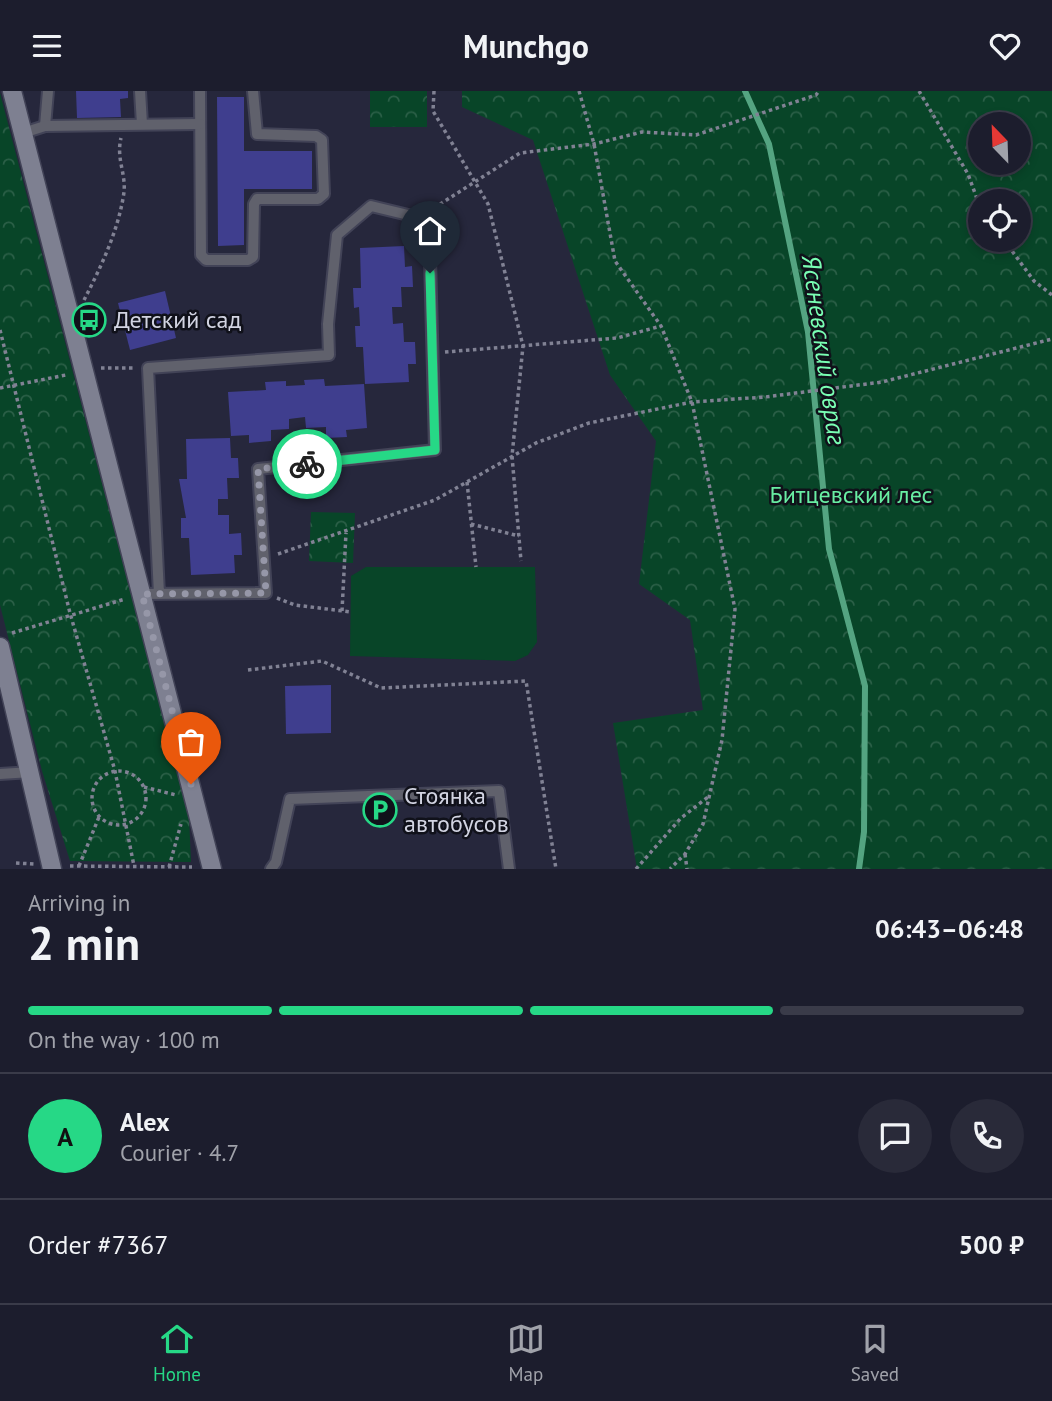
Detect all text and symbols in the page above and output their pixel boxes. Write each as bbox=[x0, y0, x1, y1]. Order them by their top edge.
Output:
text: Munchgo bbox=[463, 25, 589, 67]
icon: menu bbox=[28, 27, 66, 65]
icon: heart bbox=[986, 27, 1024, 65]
north arrow bbox=[968, 112, 1031, 175]
map controls bbox=[968, 112, 1031, 252]
button: locate bbox=[968, 189, 1031, 252]
pin bbox=[400, 201, 460, 273]
icon: home bbox=[411, 212, 449, 250]
water label: Ясеневский овраг bbox=[795, 252, 854, 447]
bus stop icon: Детский сад bbox=[70, 301, 108, 339]
place label: Детский сад bbox=[114, 304, 242, 335]
courier bbox=[272, 429, 342, 499]
icon: bike bbox=[288, 445, 326, 483]
park label: Битцевский лес bbox=[770, 479, 933, 510]
pin bbox=[161, 712, 221, 784]
icon: bag bbox=[172, 723, 210, 761]
place label: Стоянка автобусов bbox=[404, 780, 509, 839]
parking icon: Стоянка автобусов bbox=[361, 791, 399, 829]
text: Arriving in bbox=[28, 888, 130, 917]
text: 06:43–06:48 bbox=[875, 912, 1024, 945]
text: 2 min bbox=[28, 913, 140, 973]
text: On the way · 100 m bbox=[28, 1025, 220, 1054]
button: chat bbox=[858, 1099, 932, 1173]
button: phone bbox=[950, 1099, 1024, 1173]
text: Alex bbox=[120, 1105, 170, 1138]
text: A bbox=[57, 1120, 73, 1153]
text: Courier · 4.7 bbox=[120, 1138, 239, 1167]
text: Order #7367 bbox=[28, 1228, 168, 1261]
text: 500 ₽ bbox=[958, 1228, 1024, 1261]
tab: Home bbox=[153, 1320, 201, 1386]
tab: Map bbox=[507, 1320, 545, 1386]
tab: Saved bbox=[851, 1320, 899, 1386]

